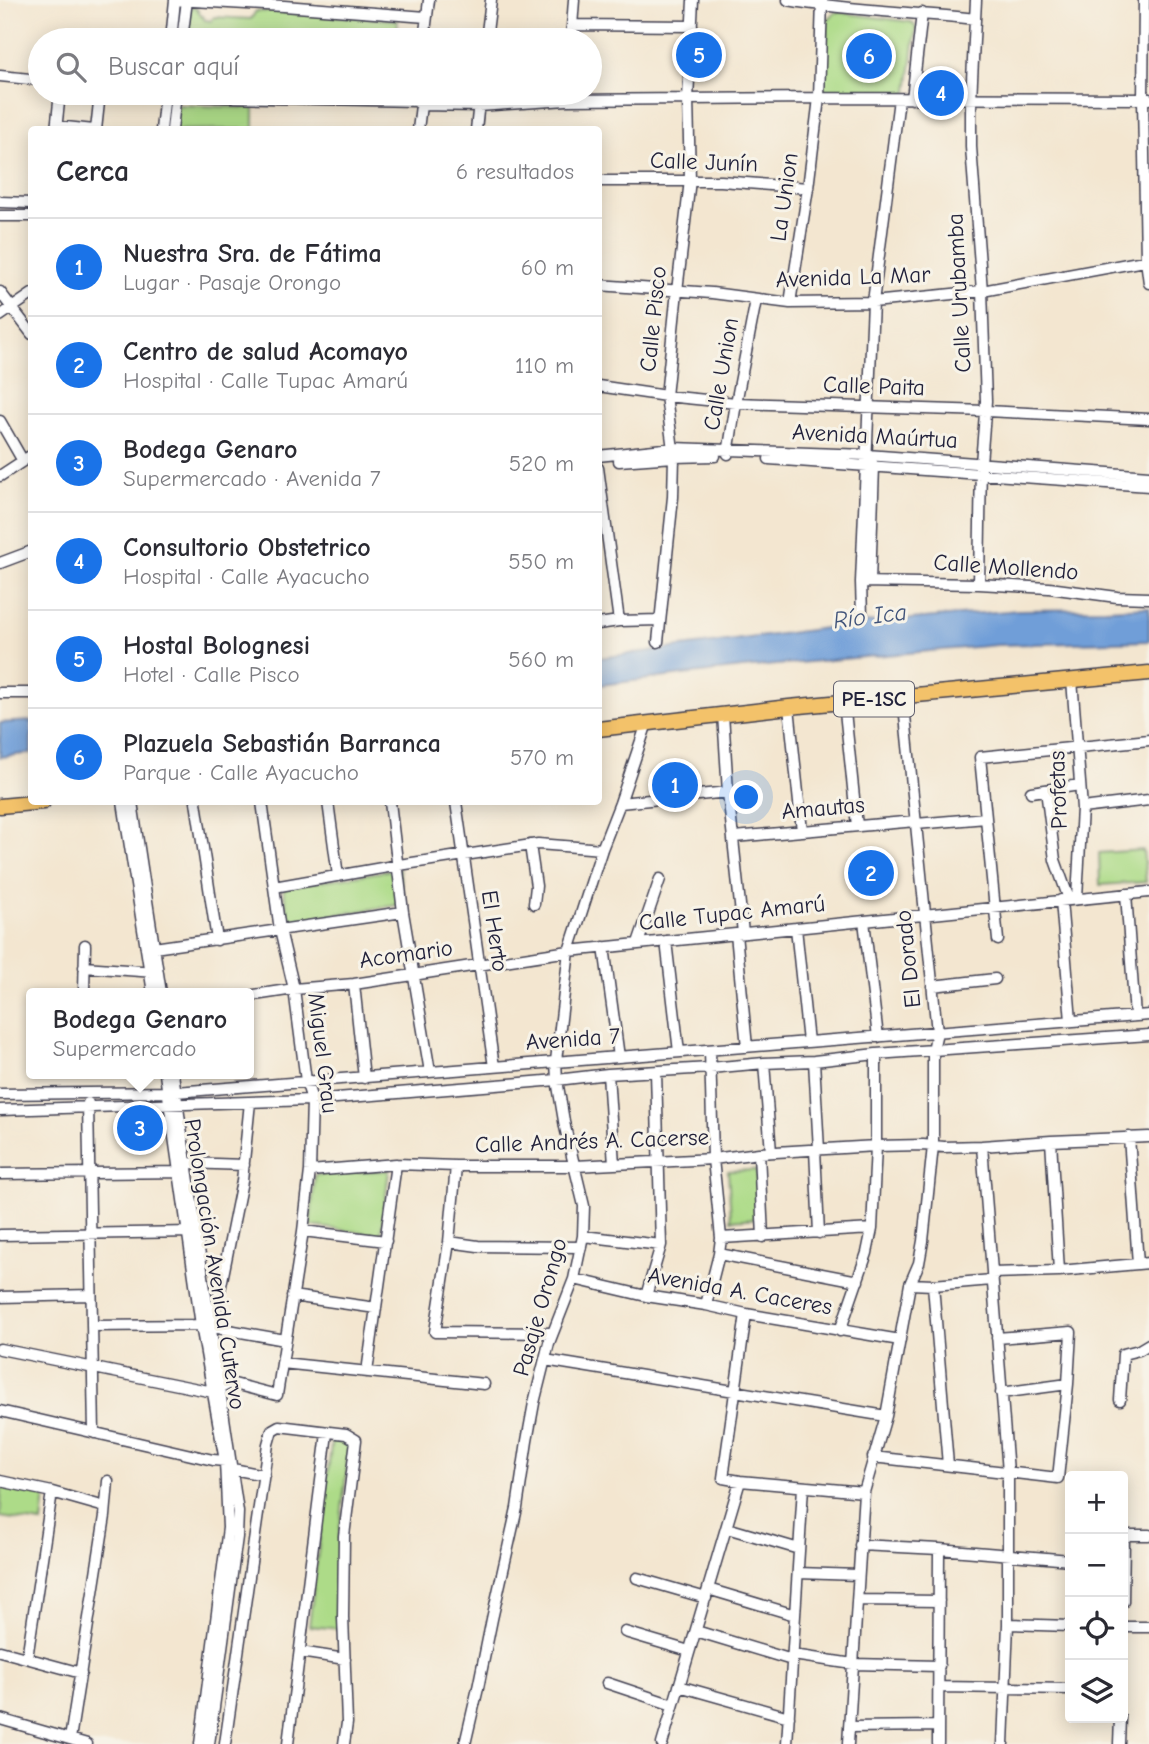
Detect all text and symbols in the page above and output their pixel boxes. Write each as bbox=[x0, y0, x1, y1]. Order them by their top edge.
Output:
search box bbox=[28, 28, 602, 105]
pin: 5 bbox=[676, 29, 722, 81]
pin: 6 bbox=[846, 30, 892, 82]
icon: search bbox=[52, 48, 90, 86]
text: Buscar aquí bbox=[108, 52, 239, 82]
pin: 4 bbox=[918, 67, 964, 119]
street label: Calle Junín bbox=[649, 147, 759, 177]
street label: La Union bbox=[764, 151, 804, 243]
text: Cerca bbox=[56, 154, 129, 189]
text: 6 resultados bbox=[456, 158, 574, 185]
street label: Calle Urubamba bbox=[941, 213, 977, 373]
text: Nuestra Sra. de Fátima bbox=[123, 239, 382, 269]
text: 1 bbox=[74, 254, 84, 281]
text: 60 m bbox=[521, 254, 574, 281]
street label: Avenida La Mar bbox=[775, 261, 932, 293]
street label: Calle Pisco bbox=[634, 265, 672, 373]
text: Lugar · Pasaje Orongo bbox=[123, 269, 341, 296]
street label: Calle Union bbox=[698, 316, 744, 432]
text: Centro de salud Acomayo bbox=[123, 337, 408, 367]
text: 2 bbox=[73, 352, 85, 379]
text: 110 m bbox=[515, 352, 574, 379]
text: Hospital · Calle Tupac Amarú bbox=[123, 367, 408, 394]
street label: Calle Paita bbox=[823, 371, 925, 401]
street label: Avenida Maúrtua bbox=[791, 418, 959, 454]
text: Bodega Genaro bbox=[123, 435, 297, 465]
text: 3 bbox=[73, 450, 85, 477]
text: 520 m bbox=[509, 450, 574, 477]
text: Supermercado · Avenida 7 bbox=[123, 465, 381, 492]
text: Consultorio Obstetrico bbox=[123, 533, 371, 563]
text: 4 bbox=[74, 548, 84, 575]
text: 550 m bbox=[508, 548, 574, 575]
street label: Calle Mollendo bbox=[933, 548, 1079, 586]
text: Hospital · Calle Ayacucho bbox=[123, 563, 370, 590]
water label: Río Ica bbox=[832, 598, 908, 634]
text: Hostal Bolognesi bbox=[123, 631, 310, 661]
text: 5 bbox=[73, 646, 85, 673]
text: 560 m bbox=[508, 646, 574, 673]
text: Hotel · Calle Pisco bbox=[123, 661, 300, 688]
road number: PE-1SC bbox=[834, 682, 914, 716]
text: Plazuela Sebastián Barranca bbox=[123, 729, 441, 759]
text: 6 bbox=[73, 744, 85, 771]
text: 570 m bbox=[510, 744, 574, 771]
street label: Profetas bbox=[1043, 750, 1073, 830]
text: Parque · Calle Ayacucho bbox=[123, 759, 359, 786]
pin: 1 bbox=[652, 759, 698, 811]
your location bbox=[729, 780, 763, 814]
street label: Amautas bbox=[780, 791, 866, 825]
pin: 2 bbox=[848, 847, 894, 899]
street label: El Herto bbox=[476, 889, 514, 973]
street label: Calle Tupac Amarú bbox=[638, 890, 826, 936]
street label: El Dorado bbox=[889, 909, 927, 1009]
street label: Acomario bbox=[358, 934, 454, 974]
popup bbox=[26, 988, 254, 1079]
street label: Miguel Grau bbox=[302, 991, 344, 1115]
text: Bodega Genaro bbox=[53, 1005, 227, 1035]
street label: Avenida 7 bbox=[525, 1022, 621, 1056]
text: Supermercado bbox=[53, 1035, 196, 1062]
pin: 3 bbox=[117, 1102, 163, 1154]
street label: Prolongación Avenida Cutervo bbox=[179, 1117, 251, 1411]
street label: Calle Andrés A. Cacerse bbox=[475, 1123, 709, 1159]
street label: Pasaje Orongo bbox=[507, 1235, 573, 1379]
street label: Avenida A. Caceres bbox=[646, 1261, 834, 1321]
map controls bbox=[1065, 1471, 1128, 1723]
button: + bbox=[1065, 1471, 1128, 1534]
button: − bbox=[1065, 1534, 1128, 1597]
button: locate bbox=[1065, 1597, 1128, 1660]
button: layers bbox=[1065, 1660, 1128, 1723]

